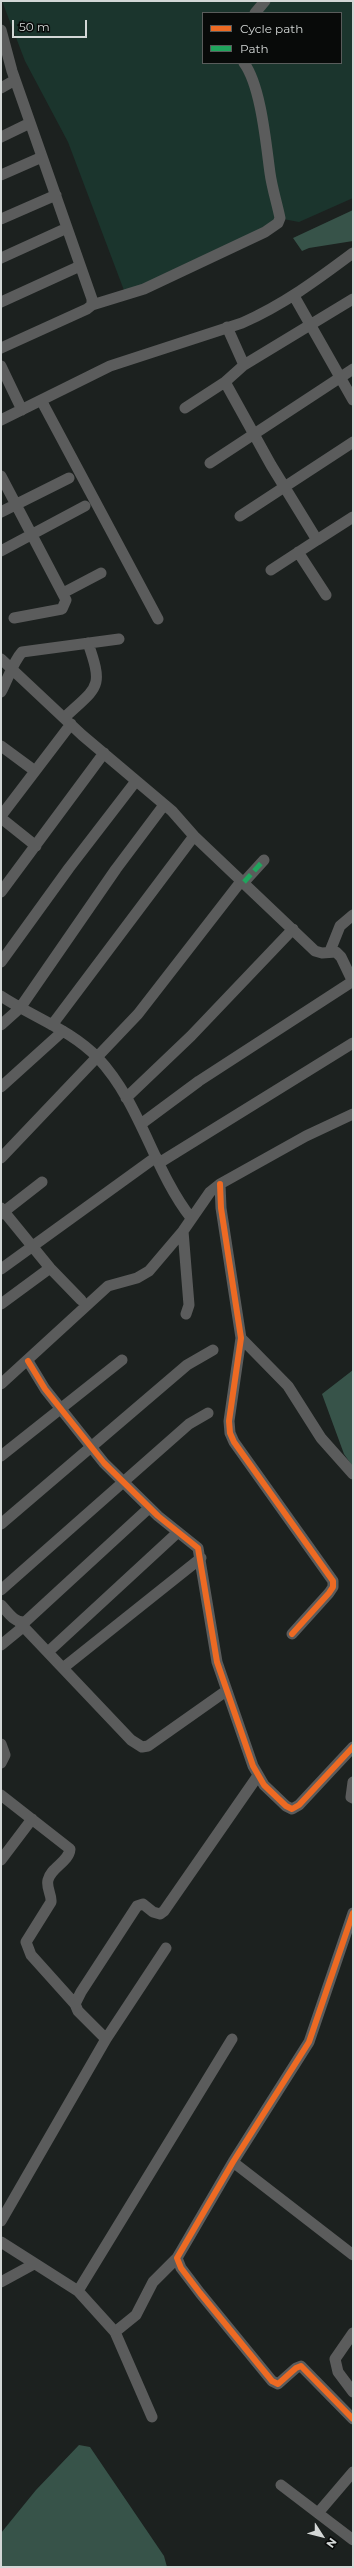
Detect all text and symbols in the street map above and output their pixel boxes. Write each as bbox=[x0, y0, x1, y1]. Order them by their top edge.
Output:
scale bar bbox=[14, 12, 89, 38]
legend bbox=[202, 12, 342, 64]
text: 50 m bbox=[19, 19, 50, 34]
text: Cycle path bbox=[240, 21, 303, 36]
text: Path bbox=[240, 41, 269, 56]
north arrow bbox=[302, 2516, 342, 2556]
text: N bbox=[323, 2535, 340, 2551]

